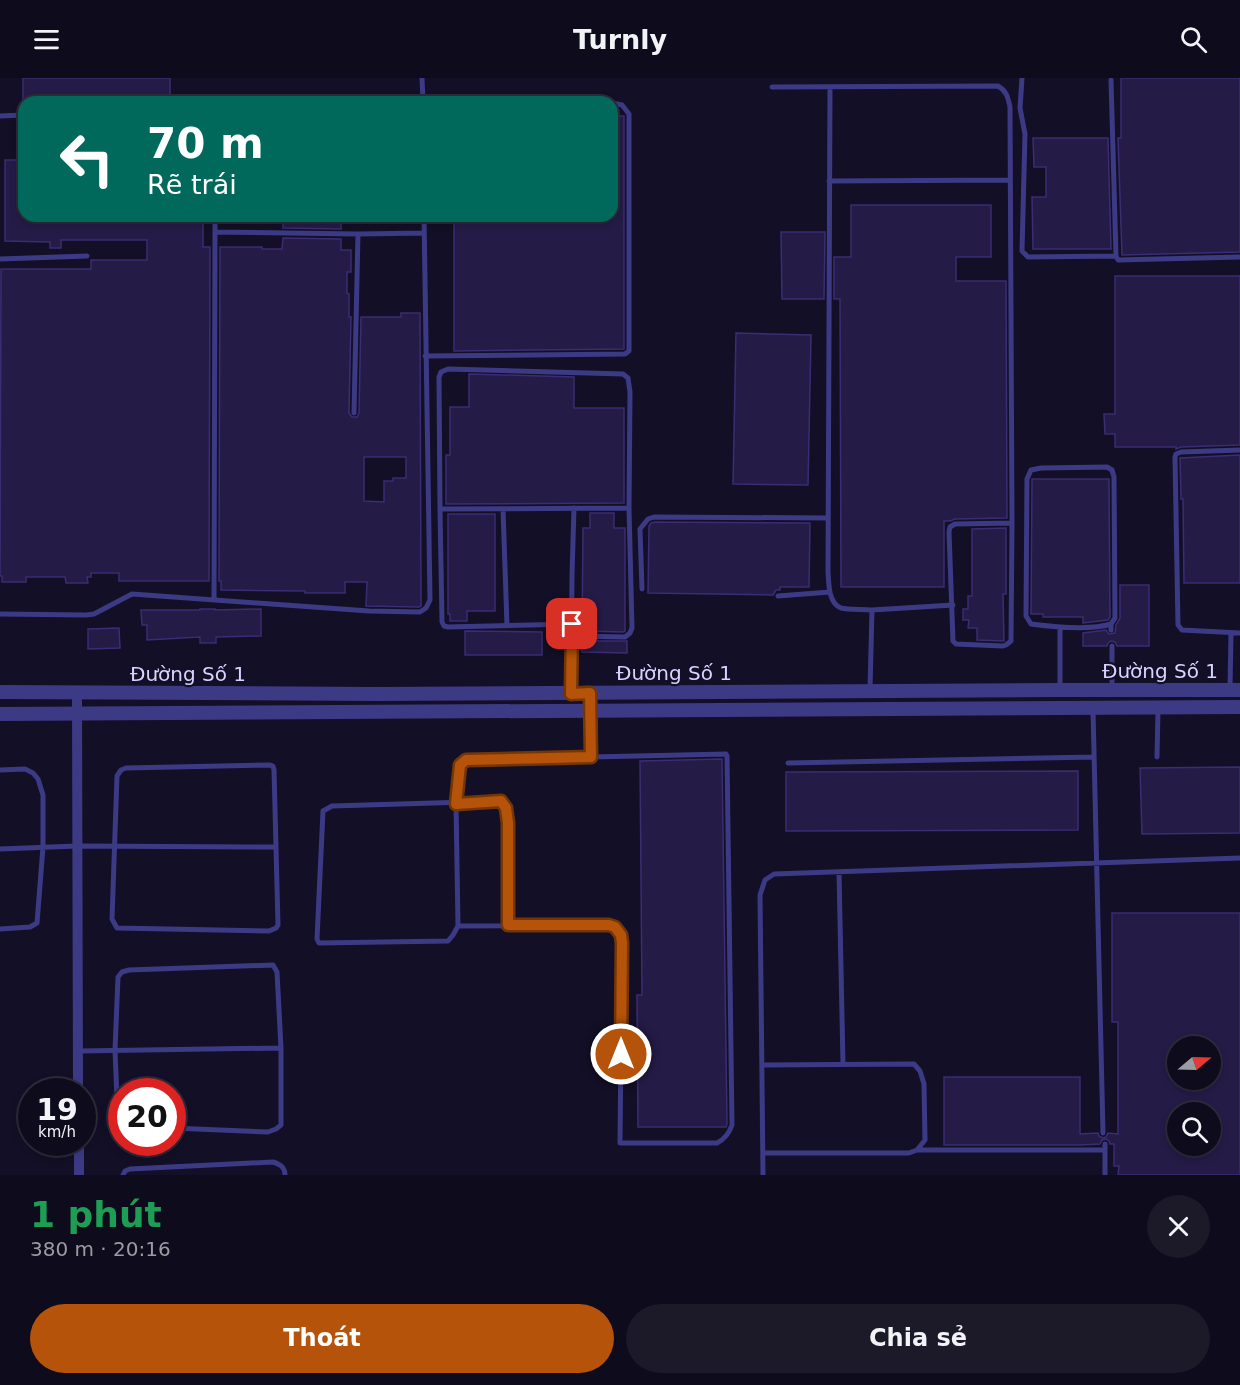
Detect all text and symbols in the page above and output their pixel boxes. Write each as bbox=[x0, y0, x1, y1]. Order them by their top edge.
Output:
icon: menu bbox=[30, 23, 63, 56]
icon: search bbox=[1177, 23, 1210, 56]
text: Turnly bbox=[573, 24, 667, 55]
text: 70 m bbox=[147, 119, 264, 168]
icon: left bbox=[48, 120, 126, 198]
text: Rẽ trái bbox=[147, 169, 237, 200]
pin bbox=[546, 598, 597, 649]
icon: arrive bbox=[555, 607, 588, 640]
street label: Đường Số 1 bbox=[1102, 659, 1218, 683]
street label: Đường Số 1 bbox=[616, 661, 732, 685]
street label: Đường Số 1 bbox=[130, 662, 246, 686]
position arrow bbox=[589, 1022, 653, 1086]
north arrow bbox=[1167, 1036, 1221, 1090]
map controls bbox=[1167, 1036, 1221, 1156]
speed limit sign: 20 bbox=[108, 1078, 186, 1156]
text: 19 bbox=[36, 1092, 78, 1127]
button: search bbox=[1167, 1102, 1221, 1156]
text: km/h bbox=[38, 1123, 76, 1141]
text: 1 phút bbox=[30, 1194, 162, 1235]
button: close bbox=[1147, 1195, 1210, 1258]
text: 380 m · 20:16 bbox=[30, 1237, 171, 1261]
button: Thoát bbox=[30, 1304, 614, 1373]
button: Chia sẻ bbox=[626, 1304, 1210, 1373]

